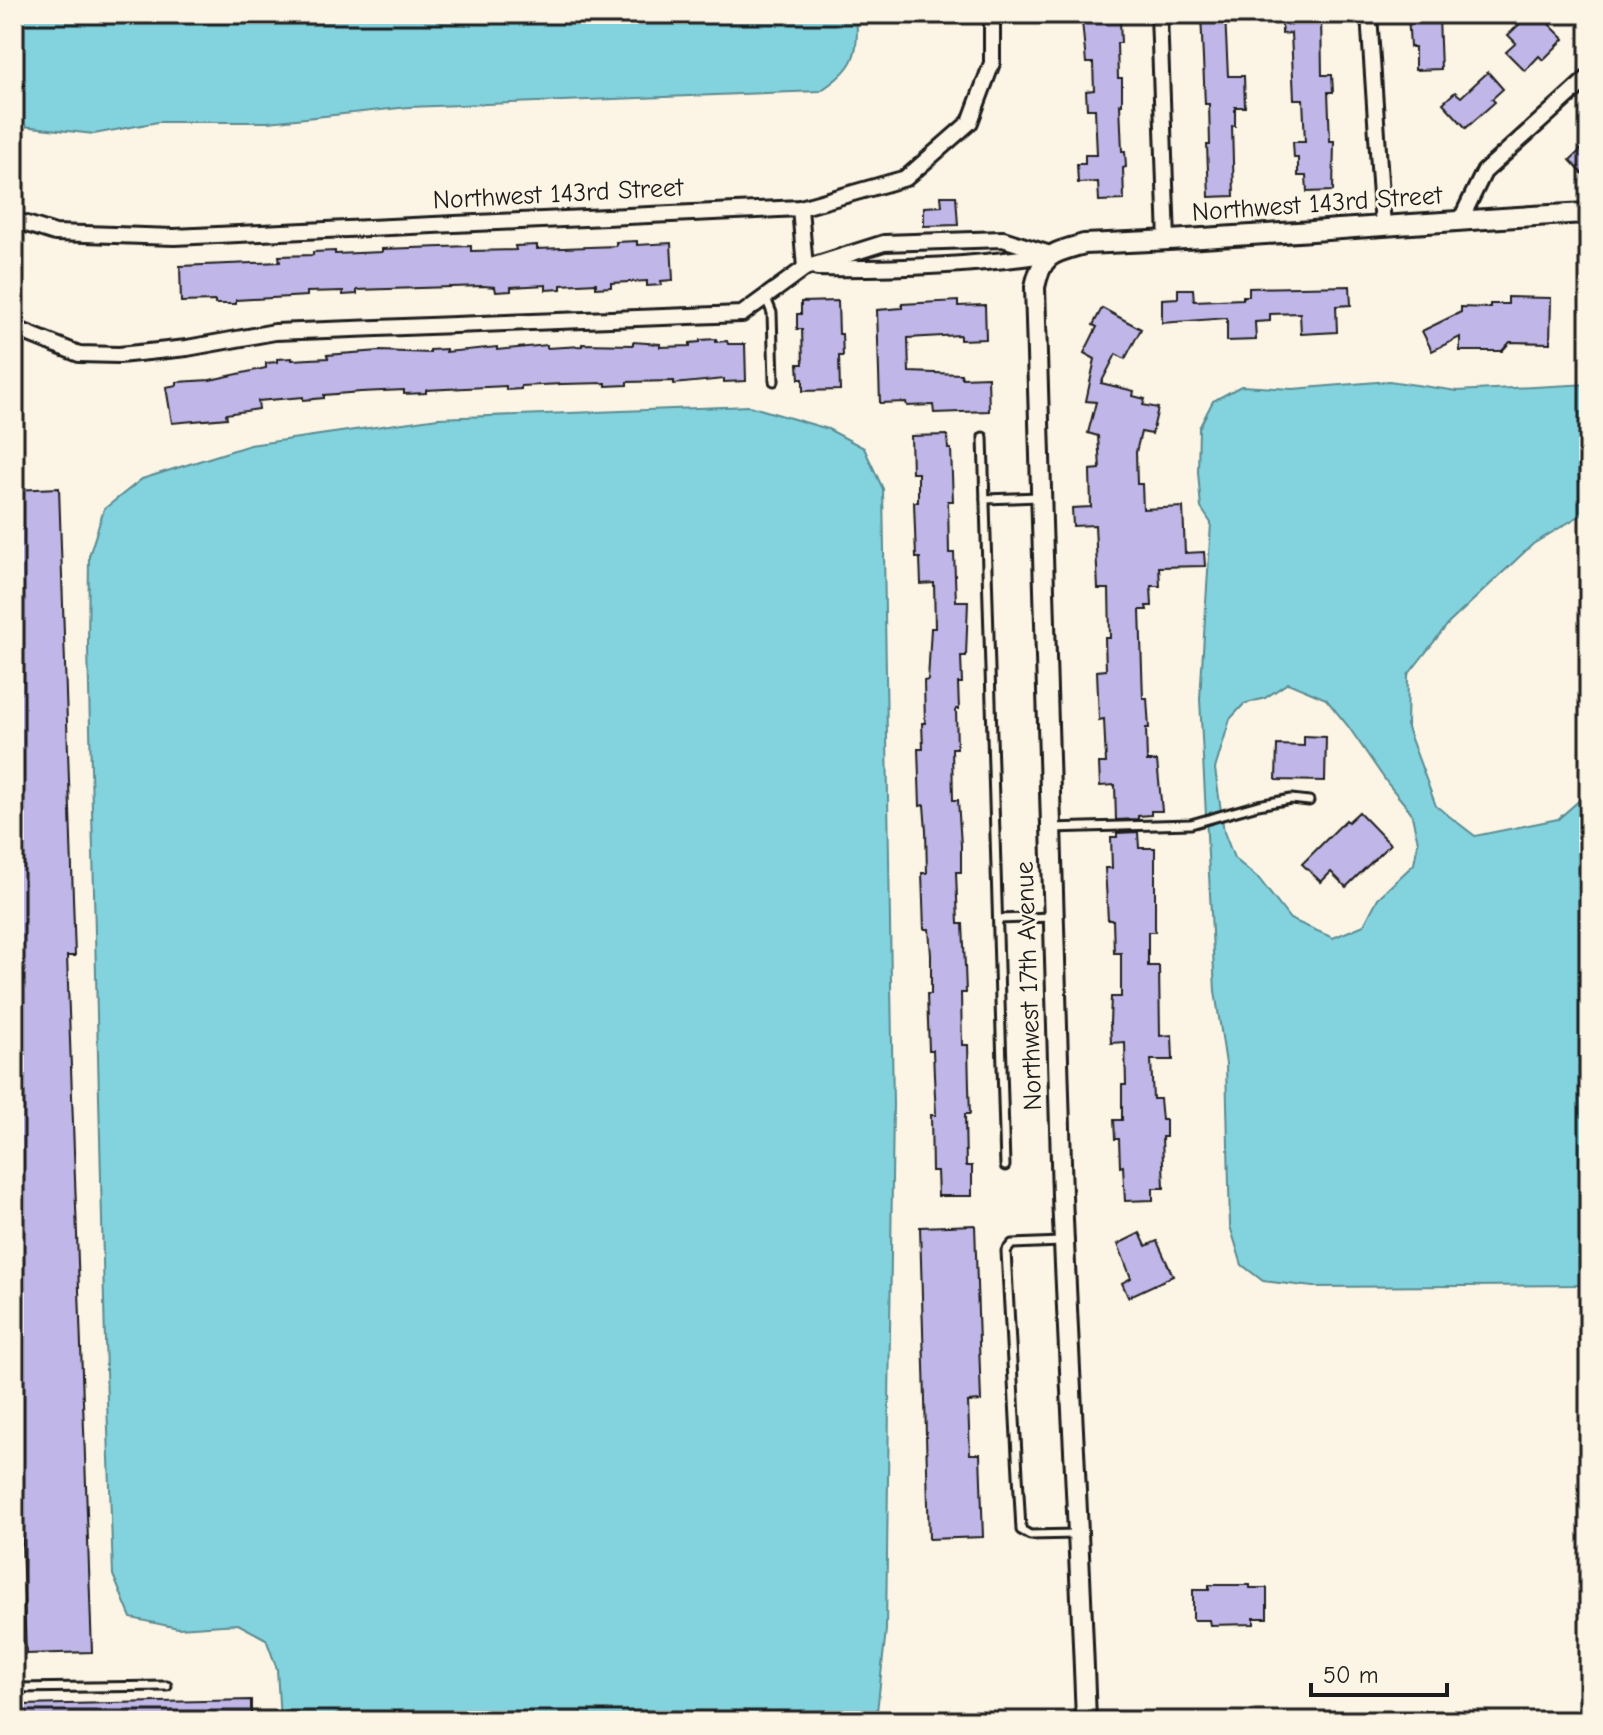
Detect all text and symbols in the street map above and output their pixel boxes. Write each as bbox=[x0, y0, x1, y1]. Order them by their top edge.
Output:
street label: Northwest 143rd Street bbox=[432, 172, 686, 216]
street label: Northwest 143rd Street bbox=[1191, 180, 1445, 228]
street label: Northwest 17th Avenue bbox=[1010, 861, 1048, 1111]
scale bar bbox=[1311, 1647, 1447, 1697]
text: 50 m bbox=[1323, 1661, 1379, 1689]

